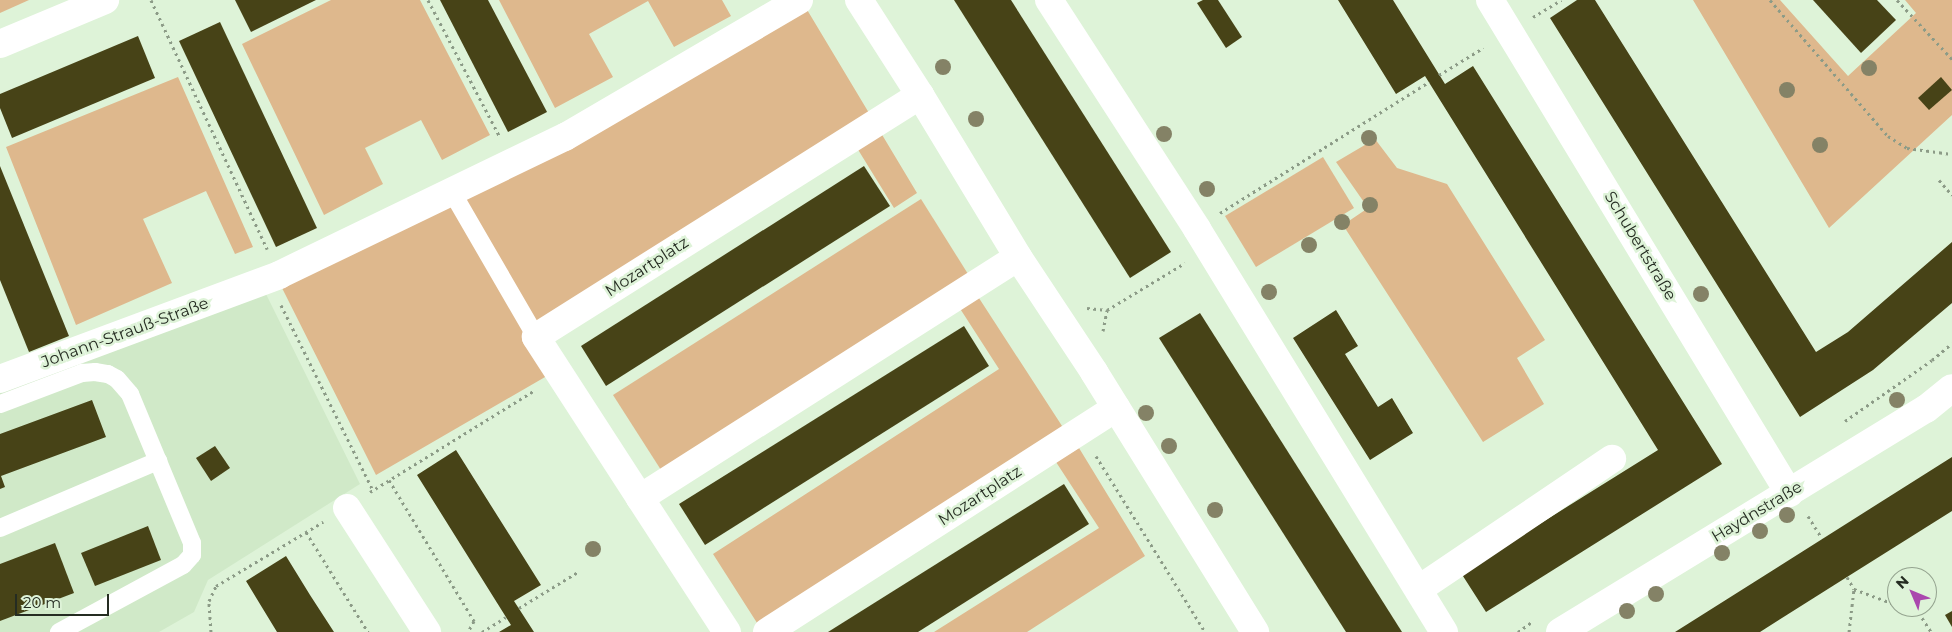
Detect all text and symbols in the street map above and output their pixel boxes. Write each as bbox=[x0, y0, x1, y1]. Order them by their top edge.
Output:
street label: Schubertstraße bbox=[1600, 188, 1680, 304]
street label: Mozartplatz bbox=[602, 233, 692, 301]
street label: Johann-Strauß-Straße bbox=[39, 294, 211, 372]
street label: Mozartplatz bbox=[935, 462, 1025, 530]
street label: Haydnstraße bbox=[1708, 477, 1806, 547]
north arrow bbox=[1887, 567, 1937, 617]
text: N bbox=[1892, 572, 1912, 592]
scale bar bbox=[18, 584, 111, 616]
text: 20 m bbox=[23, 593, 61, 612]

